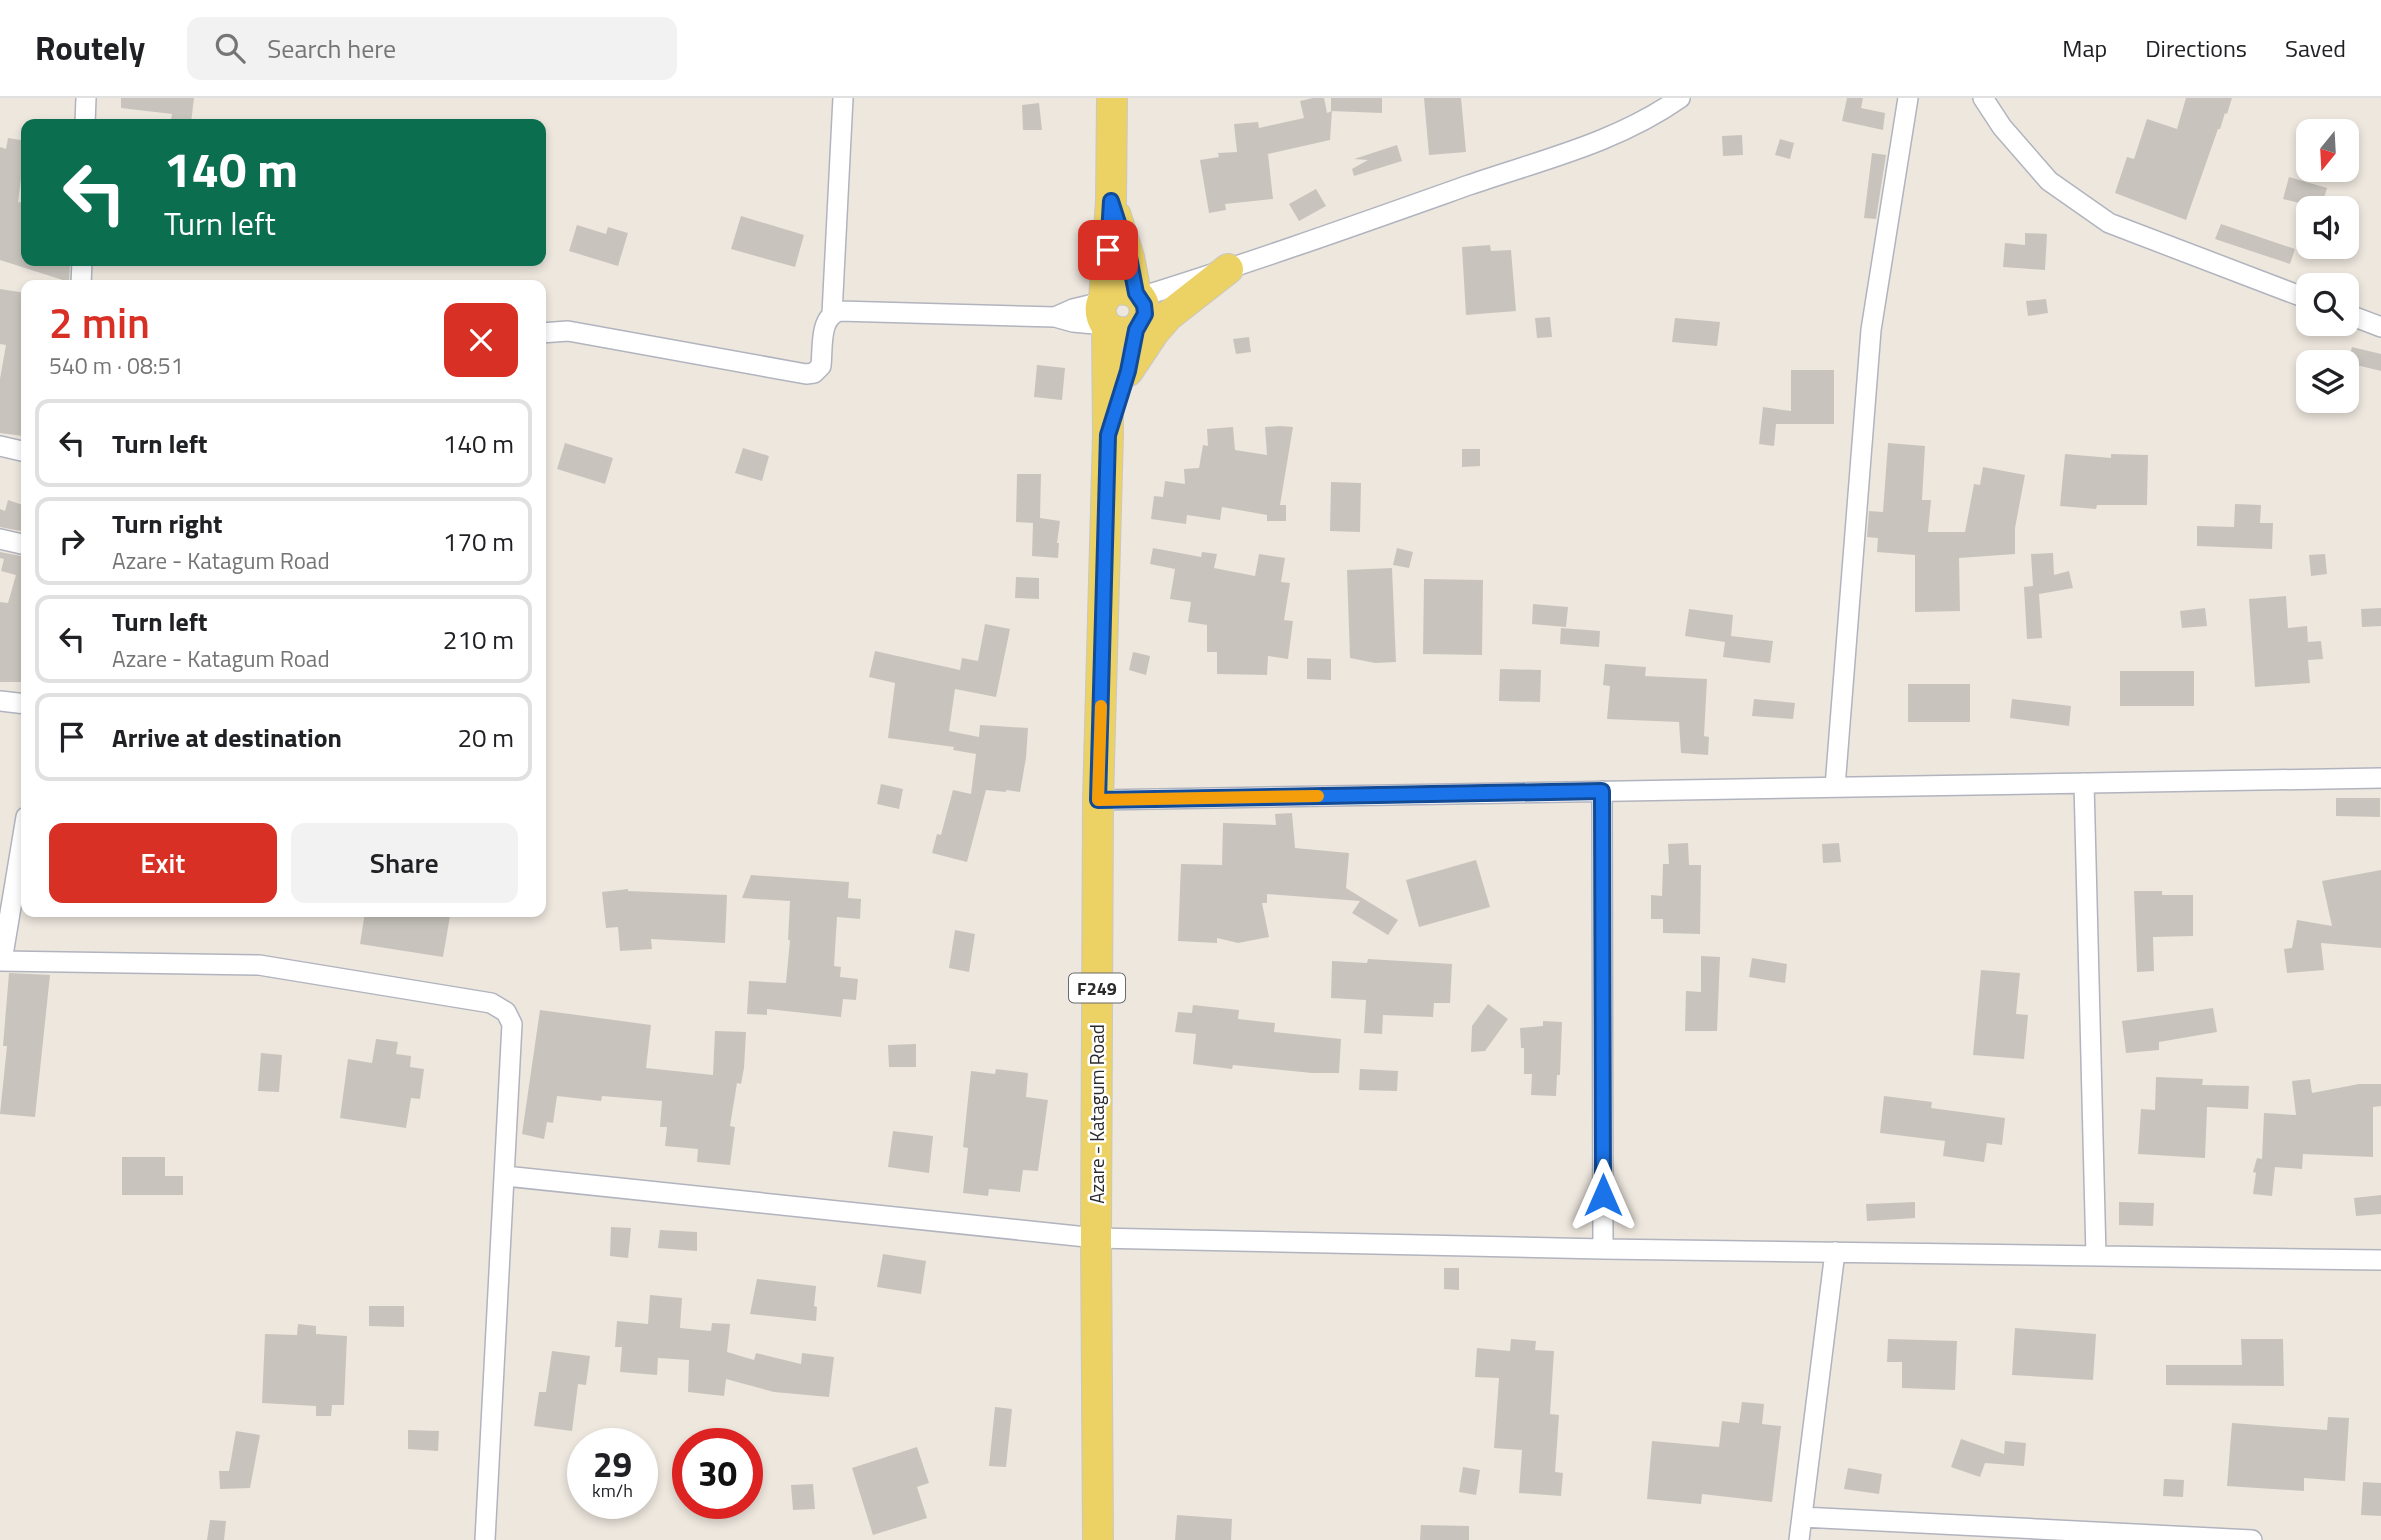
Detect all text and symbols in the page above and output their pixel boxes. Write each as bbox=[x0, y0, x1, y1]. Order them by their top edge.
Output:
search box bbox=[187, 17, 677, 80]
text: Routely bbox=[35, 23, 145, 73]
icon: search bbox=[211, 29, 249, 67]
text: Search here bbox=[267, 29, 396, 68]
text: Map bbox=[2062, 30, 2107, 66]
text: Directions bbox=[2145, 30, 2247, 66]
text: Saved bbox=[2285, 30, 2346, 66]
north arrow bbox=[2296, 119, 2359, 182]
map controls bbox=[2296, 119, 2359, 413]
text: 140 m bbox=[164, 131, 298, 206]
icon: left bbox=[49, 147, 140, 238]
button: sound bbox=[2296, 196, 2359, 259]
text: Turn left bbox=[164, 199, 276, 247]
pin bbox=[1078, 220, 1138, 280]
icon: arrive bbox=[1089, 231, 1127, 269]
button: search bbox=[2296, 273, 2359, 336]
text: 2 min bbox=[49, 290, 150, 354]
button: close bbox=[444, 303, 518, 377]
text: 540 m · 08:51 bbox=[49, 348, 184, 383]
button: layers bbox=[2296, 350, 2359, 413]
icon: left bbox=[53, 424, 91, 462]
text: Turn left bbox=[112, 424, 207, 463]
text: 140 m bbox=[443, 424, 514, 463]
text: Turn right bbox=[112, 504, 223, 543]
icon: right bbox=[53, 522, 91, 560]
text: 170 m bbox=[443, 522, 514, 561]
text: Azare - Katagum Road bbox=[112, 543, 330, 578]
text: Turn left bbox=[112, 602, 207, 641]
icon: left bbox=[53, 620, 91, 658]
text: 210 m bbox=[443, 620, 514, 659]
text: Azare - Katagum Road bbox=[112, 641, 330, 676]
icon: arrive bbox=[53, 718, 91, 756]
text: Arrive at destination bbox=[112, 718, 342, 757]
text: 20 m bbox=[457, 718, 514, 757]
button: Exit bbox=[49, 823, 277, 903]
button: Share bbox=[291, 823, 518, 903]
road number: F249 bbox=[1069, 974, 1125, 1002]
street label: Azare - Katagum Road bbox=[1082, 1024, 1111, 1204]
position arrow bbox=[1566, 1158, 1640, 1232]
speed limit sign: 30 bbox=[672, 1428, 763, 1519]
text: 29 bbox=[593, 1437, 632, 1491]
text: km/h bbox=[592, 1477, 633, 1504]

